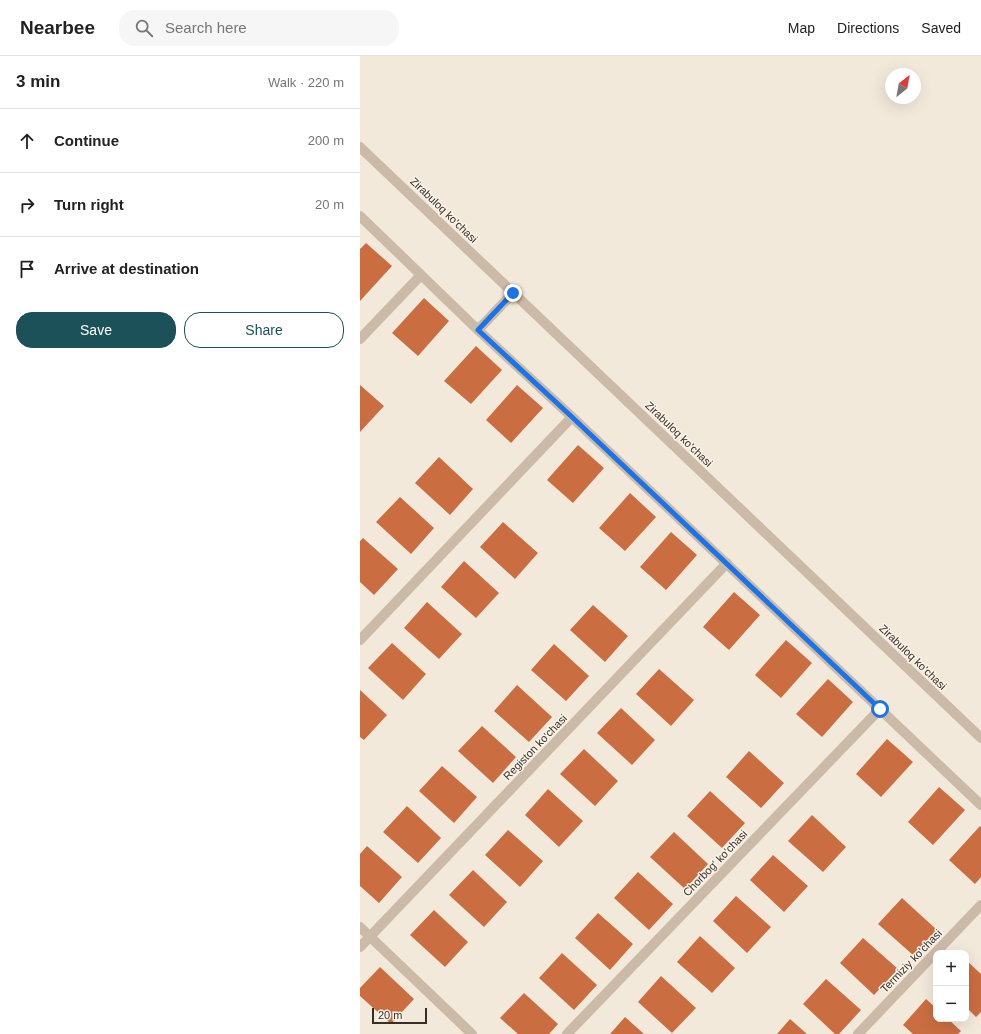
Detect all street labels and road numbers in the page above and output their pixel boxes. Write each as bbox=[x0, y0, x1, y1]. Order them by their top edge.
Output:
street label: Zirabuloq ko'chasi bbox=[408, 175, 480, 245]
street label: Zirabuloq ko'chasi bbox=[643, 399, 715, 469]
street label: Zirabuloq ko'chasi bbox=[877, 622, 949, 692]
street label: Registon ko'chasi bbox=[501, 712, 569, 782]
street label: Chorbog' ko'chasi bbox=[681, 828, 749, 898]
street label: Termiziy ko'chasi bbox=[878, 927, 944, 995]

